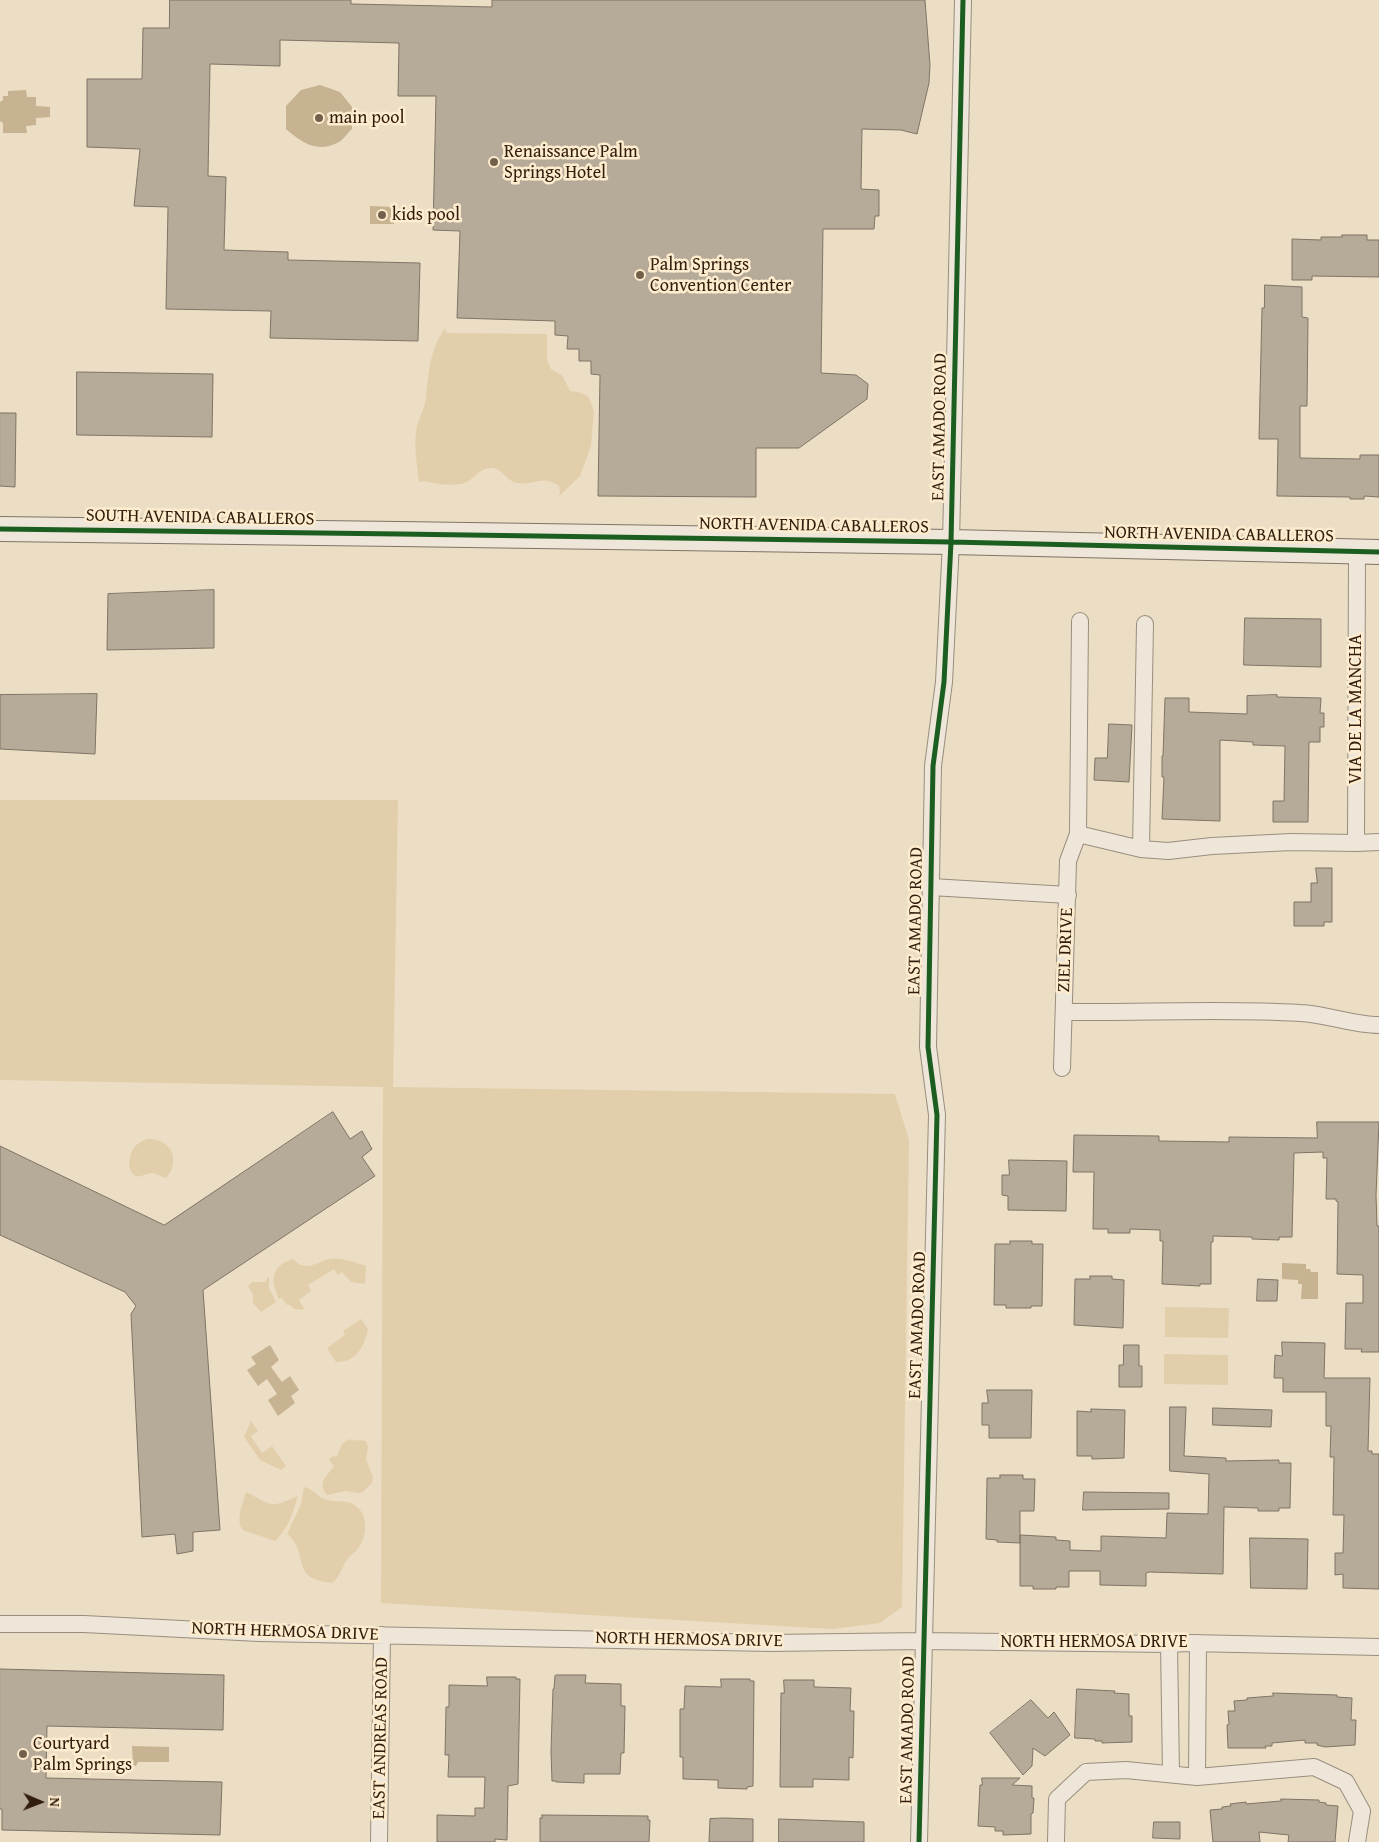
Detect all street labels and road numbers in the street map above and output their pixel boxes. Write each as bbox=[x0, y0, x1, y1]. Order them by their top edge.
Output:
street label: EAST AMADO ROAD bbox=[928, 353, 952, 501]
street label: SOUTH AVENIDA CABALLEROS bbox=[86, 505, 314, 531]
street label: NORTH AVENIDA CABALLEROS bbox=[699, 513, 929, 539]
street label: NORTH AVENIDA CABALLEROS bbox=[1104, 522, 1334, 548]
street label: VIA DE LA MANCHA bbox=[1345, 634, 1367, 784]
street label: EAST AMADO ROAD bbox=[904, 847, 928, 995]
street label: ZIEL DRIVE bbox=[1054, 907, 1078, 993]
street label: EAST AMADO ROAD bbox=[905, 1251, 931, 1399]
street label: NORTH HERMOSA DRIVE bbox=[191, 1618, 379, 1646]
street label: NORTH HERMOSA DRIVE bbox=[595, 1628, 783, 1652]
street label: NORTH HERMOSA DRIVE bbox=[1000, 1631, 1188, 1653]
street label: EAST AMADO ROAD bbox=[896, 1656, 920, 1804]
street label: EAST ANDREAS ROAD bbox=[369, 1657, 393, 1819]

